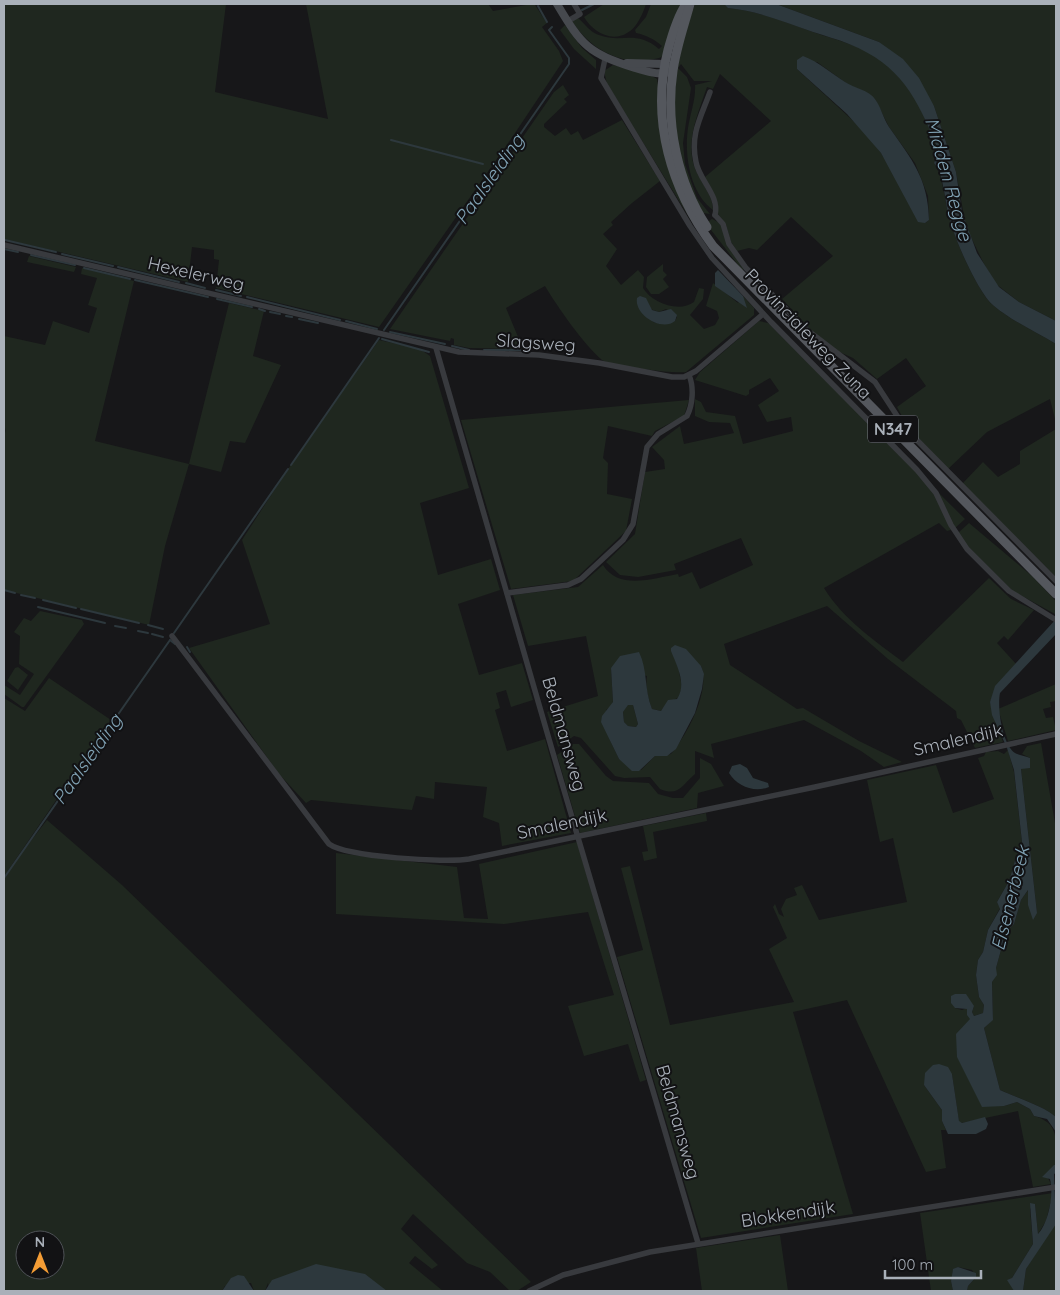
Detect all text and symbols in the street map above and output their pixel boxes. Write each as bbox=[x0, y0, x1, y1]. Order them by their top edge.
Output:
water label: Midden Regge bbox=[920, 115, 978, 245]
water label: Paalsleiding bbox=[449, 128, 530, 229]
street label: Hexelerweg bbox=[146, 251, 247, 296]
street label: Provincialeweg Zuna bbox=[740, 263, 877, 404]
street label: Slagsweg bbox=[496, 328, 576, 357]
road number: N347 bbox=[868, 416, 918, 442]
street label: Beldmansweg bbox=[537, 674, 592, 794]
water label: Paalsleiding bbox=[47, 708, 128, 809]
street label: Smalendijk bbox=[911, 718, 1005, 761]
street label: Smalendijk bbox=[515, 803, 609, 844]
water label: Elsenerbeek bbox=[985, 841, 1035, 953]
street label: Beldmansweg bbox=[651, 1062, 706, 1182]
street label: Blokkendijk bbox=[739, 1195, 837, 1232]
north arrow bbox=[15, 1230, 65, 1280]
text: N bbox=[35, 1233, 45, 1251]
scale bar bbox=[885, 1248, 981, 1280]
text: 100 m bbox=[892, 1255, 933, 1274]

